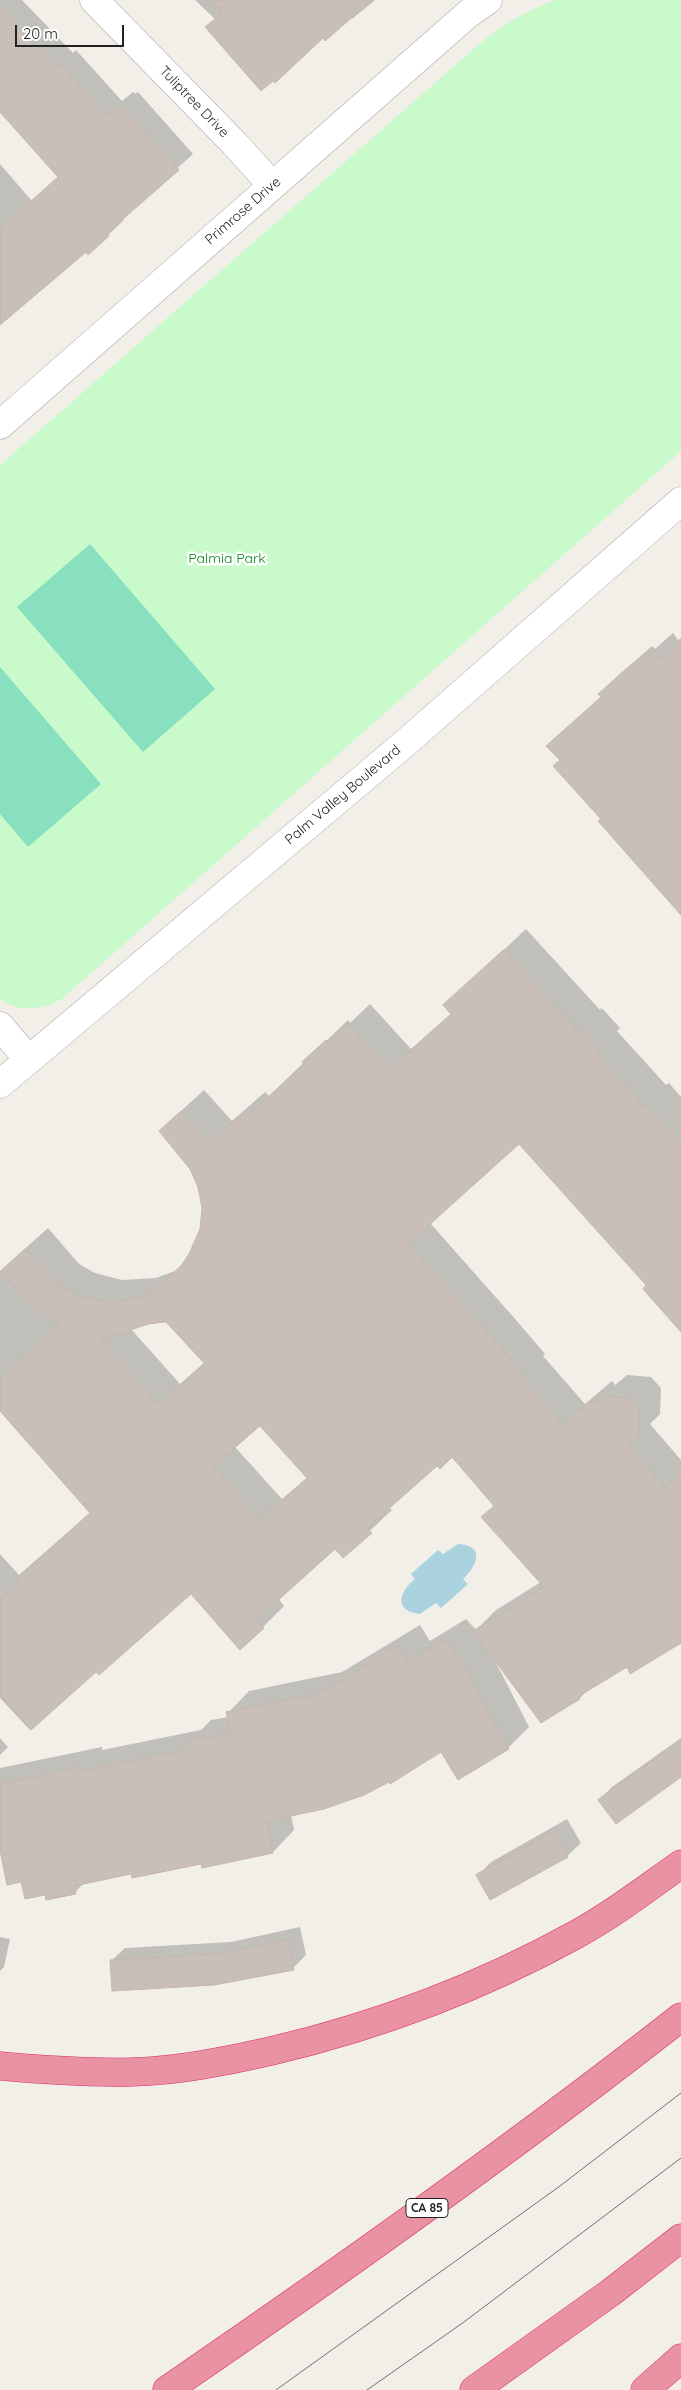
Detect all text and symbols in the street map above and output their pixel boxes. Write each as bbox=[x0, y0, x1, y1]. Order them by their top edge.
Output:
scale bar bbox=[18, 15, 126, 47]
text: 20 m bbox=[23, 24, 58, 43]
street label: Tuliptree Drive bbox=[156, 63, 232, 141]
street label: Primrose Drive bbox=[202, 173, 284, 249]
park label: Palmia Park bbox=[188, 551, 266, 567]
street label: Palm Valley Boulevard bbox=[282, 742, 404, 848]
road number: CA 85 bbox=[406, 2198, 448, 2218]

